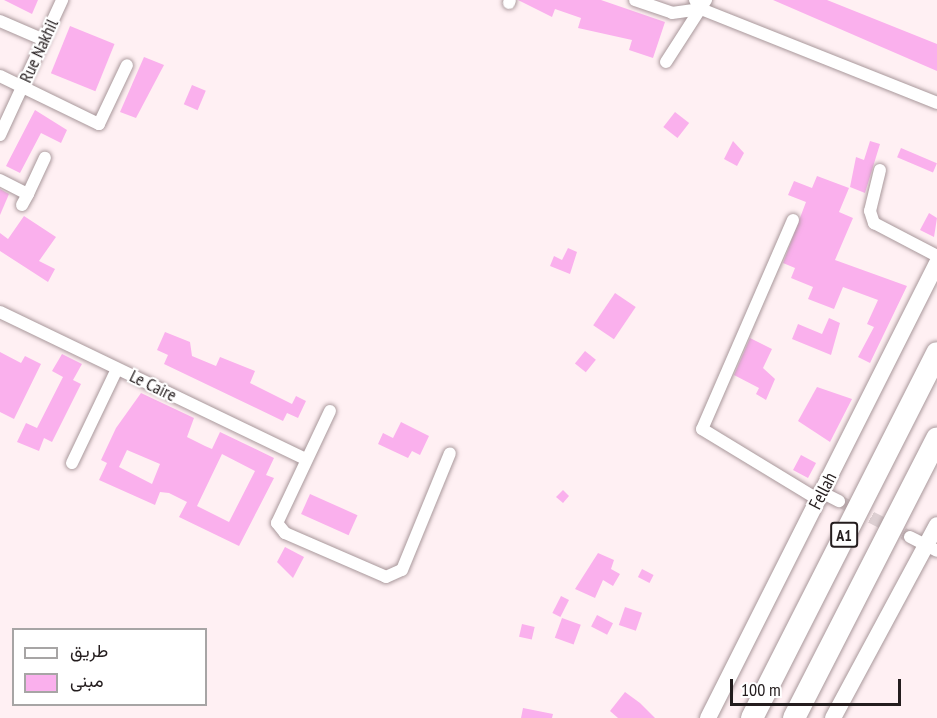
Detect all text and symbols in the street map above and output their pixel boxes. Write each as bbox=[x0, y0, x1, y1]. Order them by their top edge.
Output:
street label: Rue Nakhil bbox=[15, 16, 63, 86]
street label: Le Caire bbox=[126, 365, 180, 407]
street label: Fellah bbox=[805, 469, 841, 513]
road number: A1 bbox=[829, 522, 859, 548]
legend bbox=[12, 628, 207, 706]
text: طريق bbox=[70, 639, 108, 662]
scale bar bbox=[733, 667, 904, 705]
text: مبنى bbox=[70, 669, 104, 692]
text: 100 m bbox=[741, 678, 781, 701]

